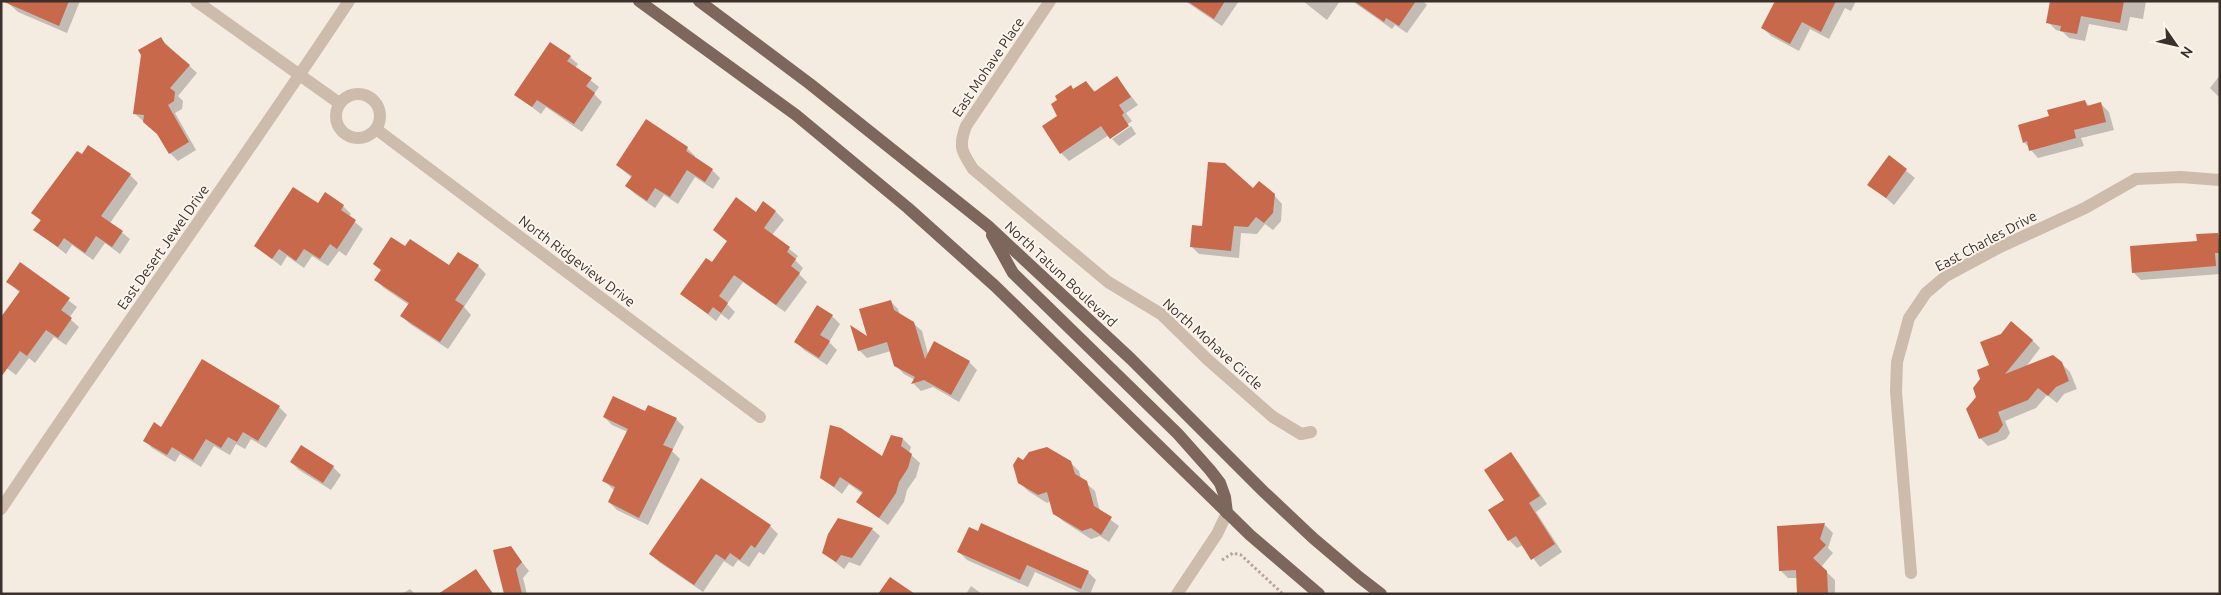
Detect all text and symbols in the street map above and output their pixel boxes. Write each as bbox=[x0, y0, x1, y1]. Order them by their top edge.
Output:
street label: East Mohave Place bbox=[949, 14, 1027, 120]
north arrow bbox=[2151, 20, 2201, 70]
text: N bbox=[2177, 43, 2196, 61]
street label: East Desert Jewel Drive bbox=[114, 182, 212, 312]
street label: East Charles Drive bbox=[1933, 207, 2039, 275]
street label: North Ridgeview Drive bbox=[516, 212, 638, 310]
street label: North Tatum Boulevard bbox=[1002, 218, 1120, 330]
street label: North Mohave Circle bbox=[1160, 295, 1266, 393]

